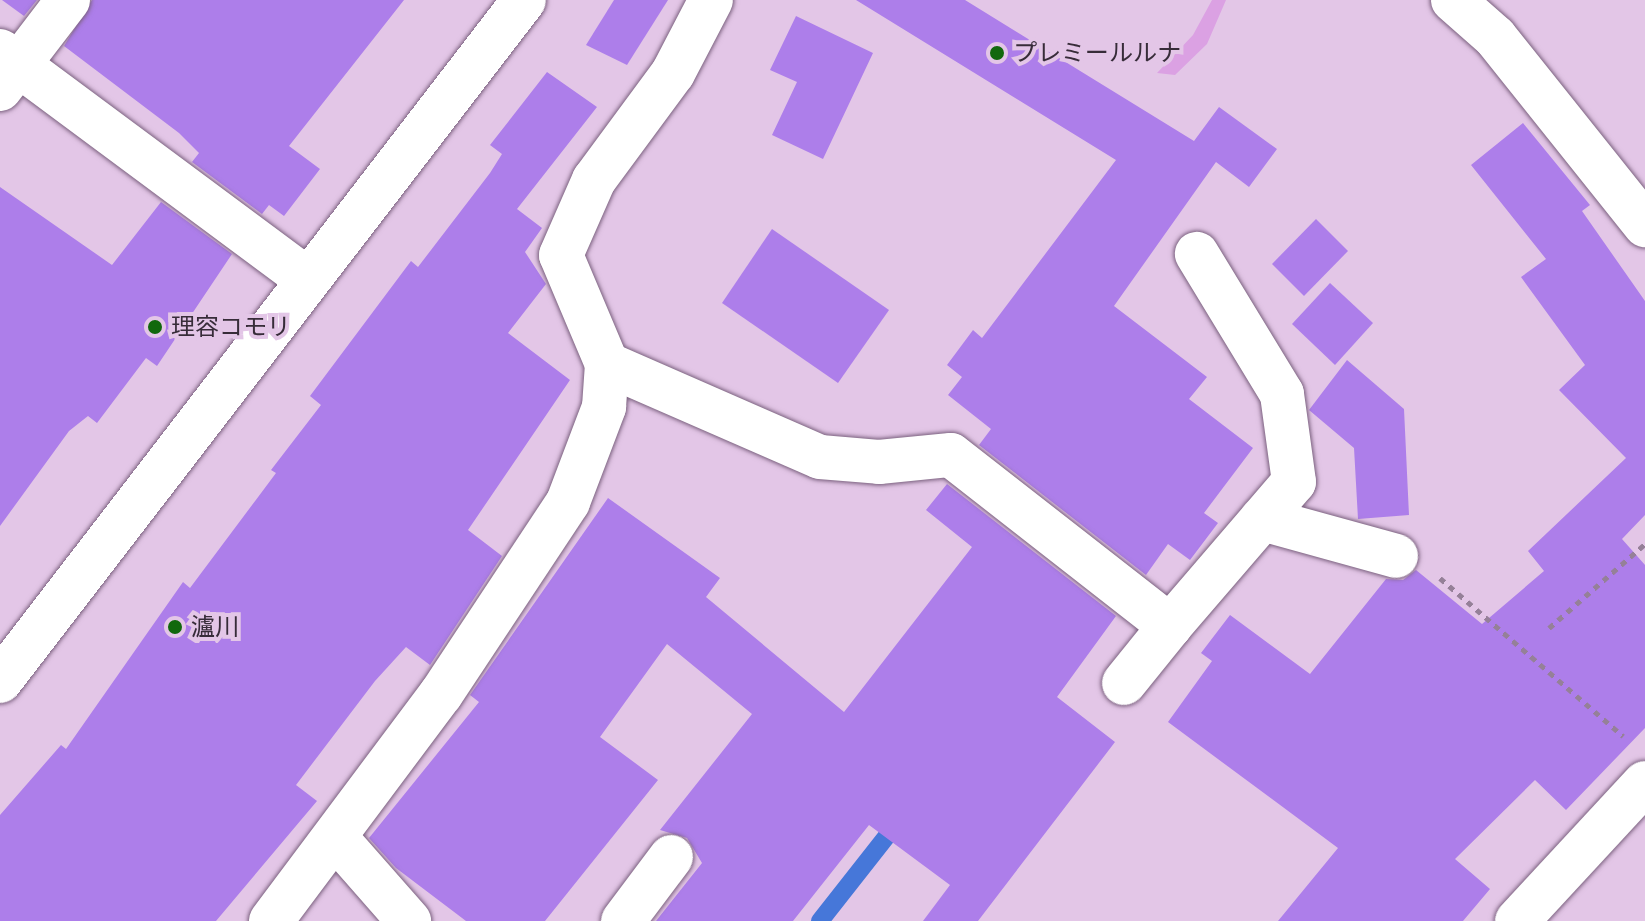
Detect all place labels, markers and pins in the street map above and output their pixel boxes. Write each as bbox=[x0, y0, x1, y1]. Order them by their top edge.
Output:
place label: プレミールルナ bbox=[1013, 39, 1181, 67]
marker: プレミールルナ bbox=[988, 44, 1006, 62]
place label: 理容コモリ bbox=[171, 313, 291, 341]
marker: 理容コモリ bbox=[146, 318, 164, 336]
place label: 瀘川 bbox=[191, 613, 239, 641]
marker: 瀘川 bbox=[166, 618, 184, 636]

